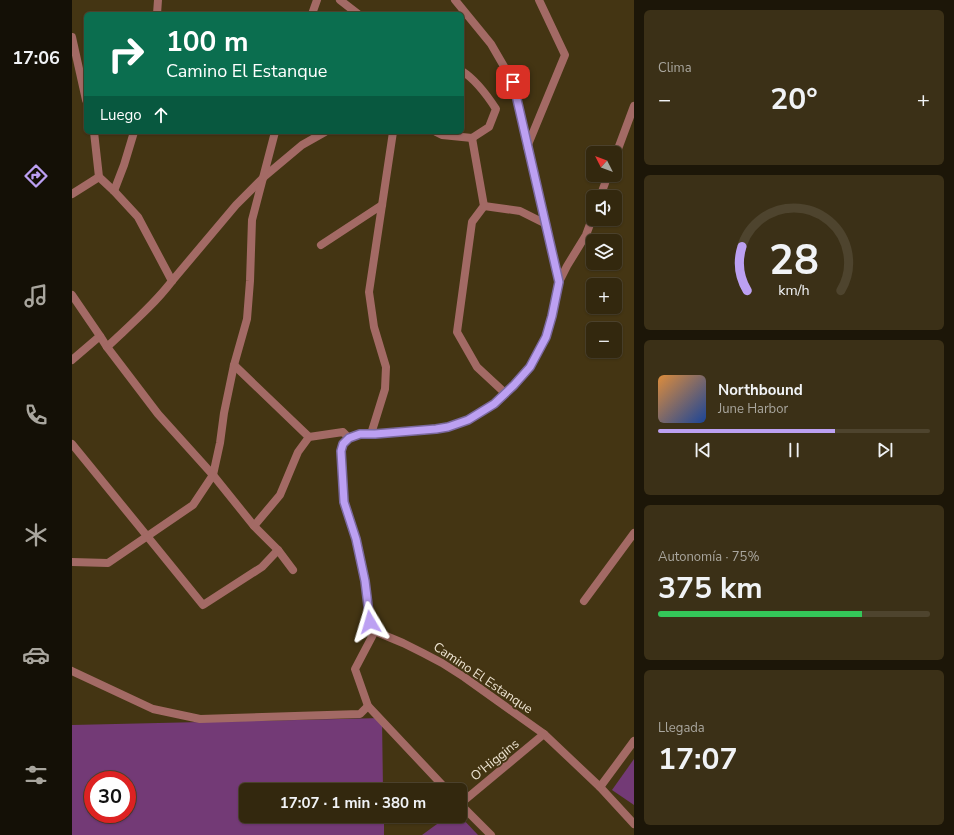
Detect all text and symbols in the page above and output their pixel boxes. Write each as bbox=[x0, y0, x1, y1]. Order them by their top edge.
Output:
text: 100 m bbox=[166, 23, 249, 61]
icon: right bbox=[100, 28, 152, 80]
text: 17:06 bbox=[12, 46, 60, 70]
text: Camino El Estanque bbox=[166, 59, 327, 83]
text: Clima bbox=[658, 59, 692, 77]
pin bbox=[496, 65, 530, 99]
icon: arrive bbox=[502, 71, 524, 93]
text: 20° bbox=[770, 79, 818, 120]
text: − bbox=[658, 85, 671, 115]
text: + bbox=[917, 85, 930, 115]
icon: ahead bbox=[150, 104, 172, 126]
text: Luego bbox=[100, 105, 142, 125]
north arrow bbox=[586, 146, 622, 182]
map controls bbox=[586, 146, 622, 358]
icon: directions bbox=[22, 162, 50, 190]
button: sound bbox=[586, 190, 622, 226]
text: 28 bbox=[769, 231, 819, 288]
button: layers bbox=[586, 234, 622, 270]
button: + bbox=[586, 278, 622, 314]
text: km/h bbox=[778, 280, 810, 299]
icon: music bbox=[22, 282, 50, 310]
button: − bbox=[586, 322, 622, 358]
text: Northbound bbox=[718, 380, 803, 400]
text: June Harbor bbox=[718, 400, 788, 418]
icon: phone bbox=[22, 401, 50, 429]
icon: previous bbox=[692, 439, 714, 461]
icon: pause bbox=[783, 439, 805, 461]
icon: next bbox=[874, 439, 896, 461]
icon: climate bbox=[22, 521, 50, 549]
text: Autonomía · 75% bbox=[658, 548, 759, 566]
text: 375 km bbox=[658, 568, 763, 609]
position arrow bbox=[349, 601, 391, 643]
street label: Camino El Estanque bbox=[430, 638, 536, 718]
icon: car bbox=[22, 641, 50, 669]
text: Llegada bbox=[658, 719, 705, 737]
street label: O'Higgins bbox=[467, 735, 523, 785]
text: 17:07 bbox=[658, 739, 737, 780]
icon: filters bbox=[22, 761, 50, 789]
speed limit sign: 30 bbox=[84, 771, 136, 823]
text: 17:07 · 1 min · 380 m bbox=[280, 793, 426, 813]

